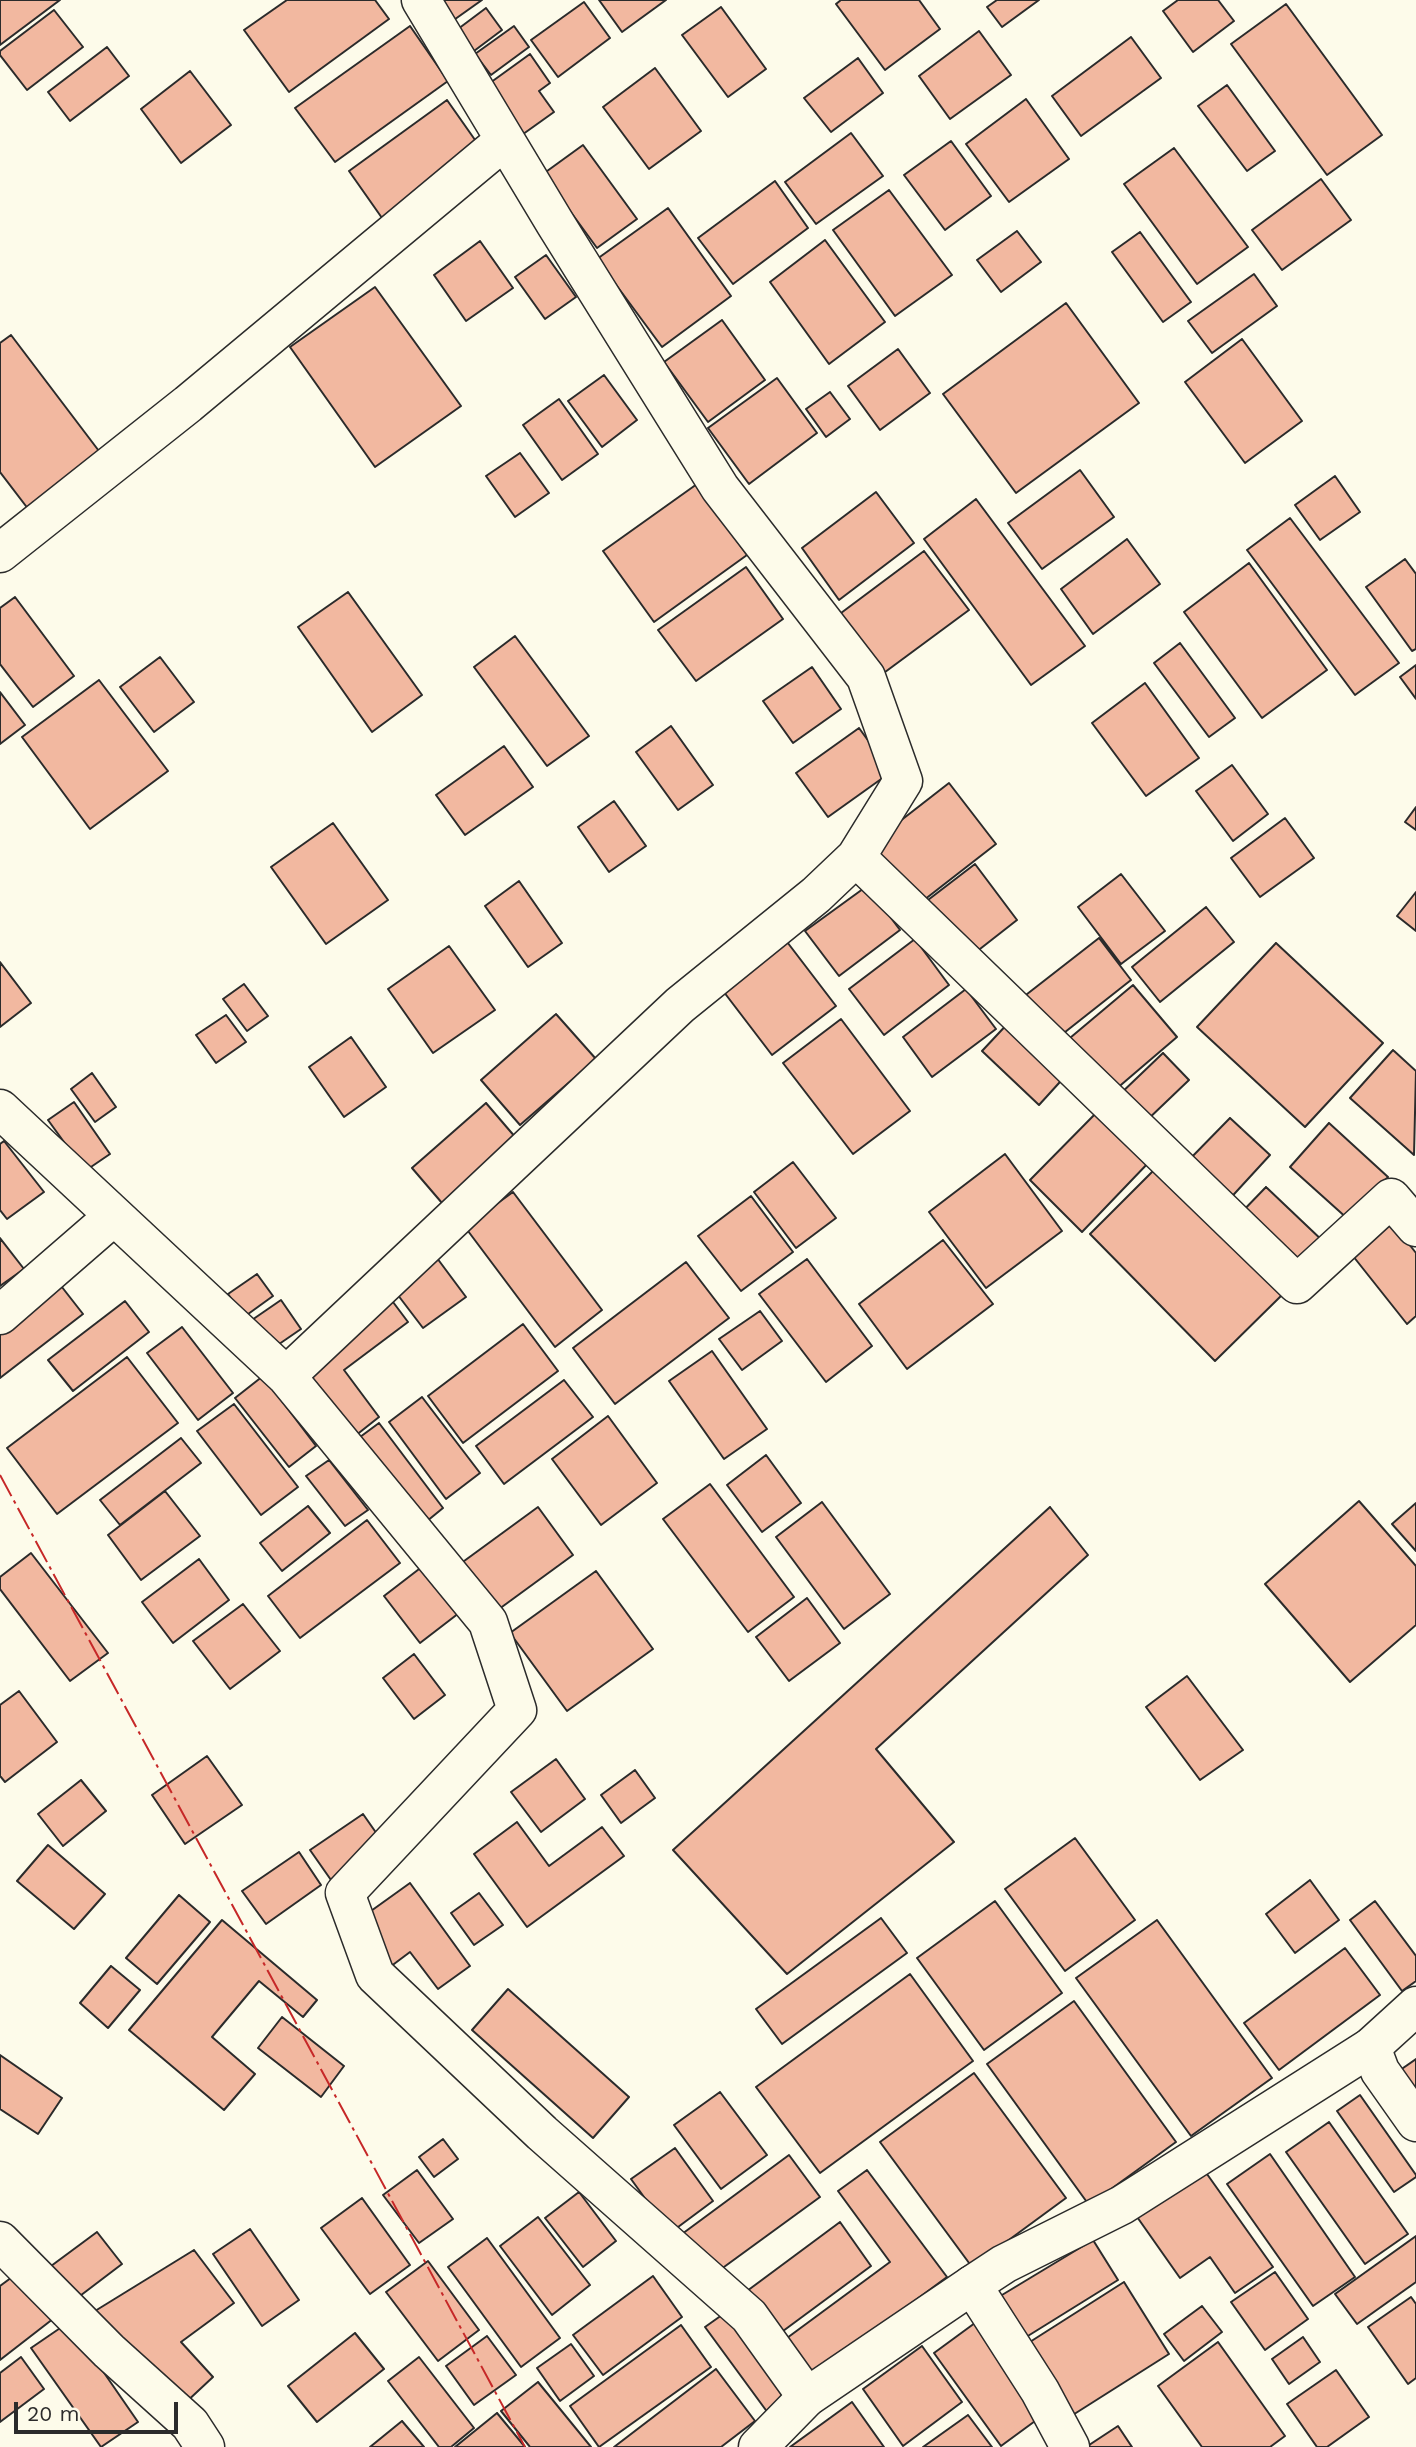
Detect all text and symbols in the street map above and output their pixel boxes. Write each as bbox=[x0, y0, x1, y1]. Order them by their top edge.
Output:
scale bar bbox=[18, 2388, 182, 2432]
text: 20 m bbox=[27, 2401, 79, 2426]

